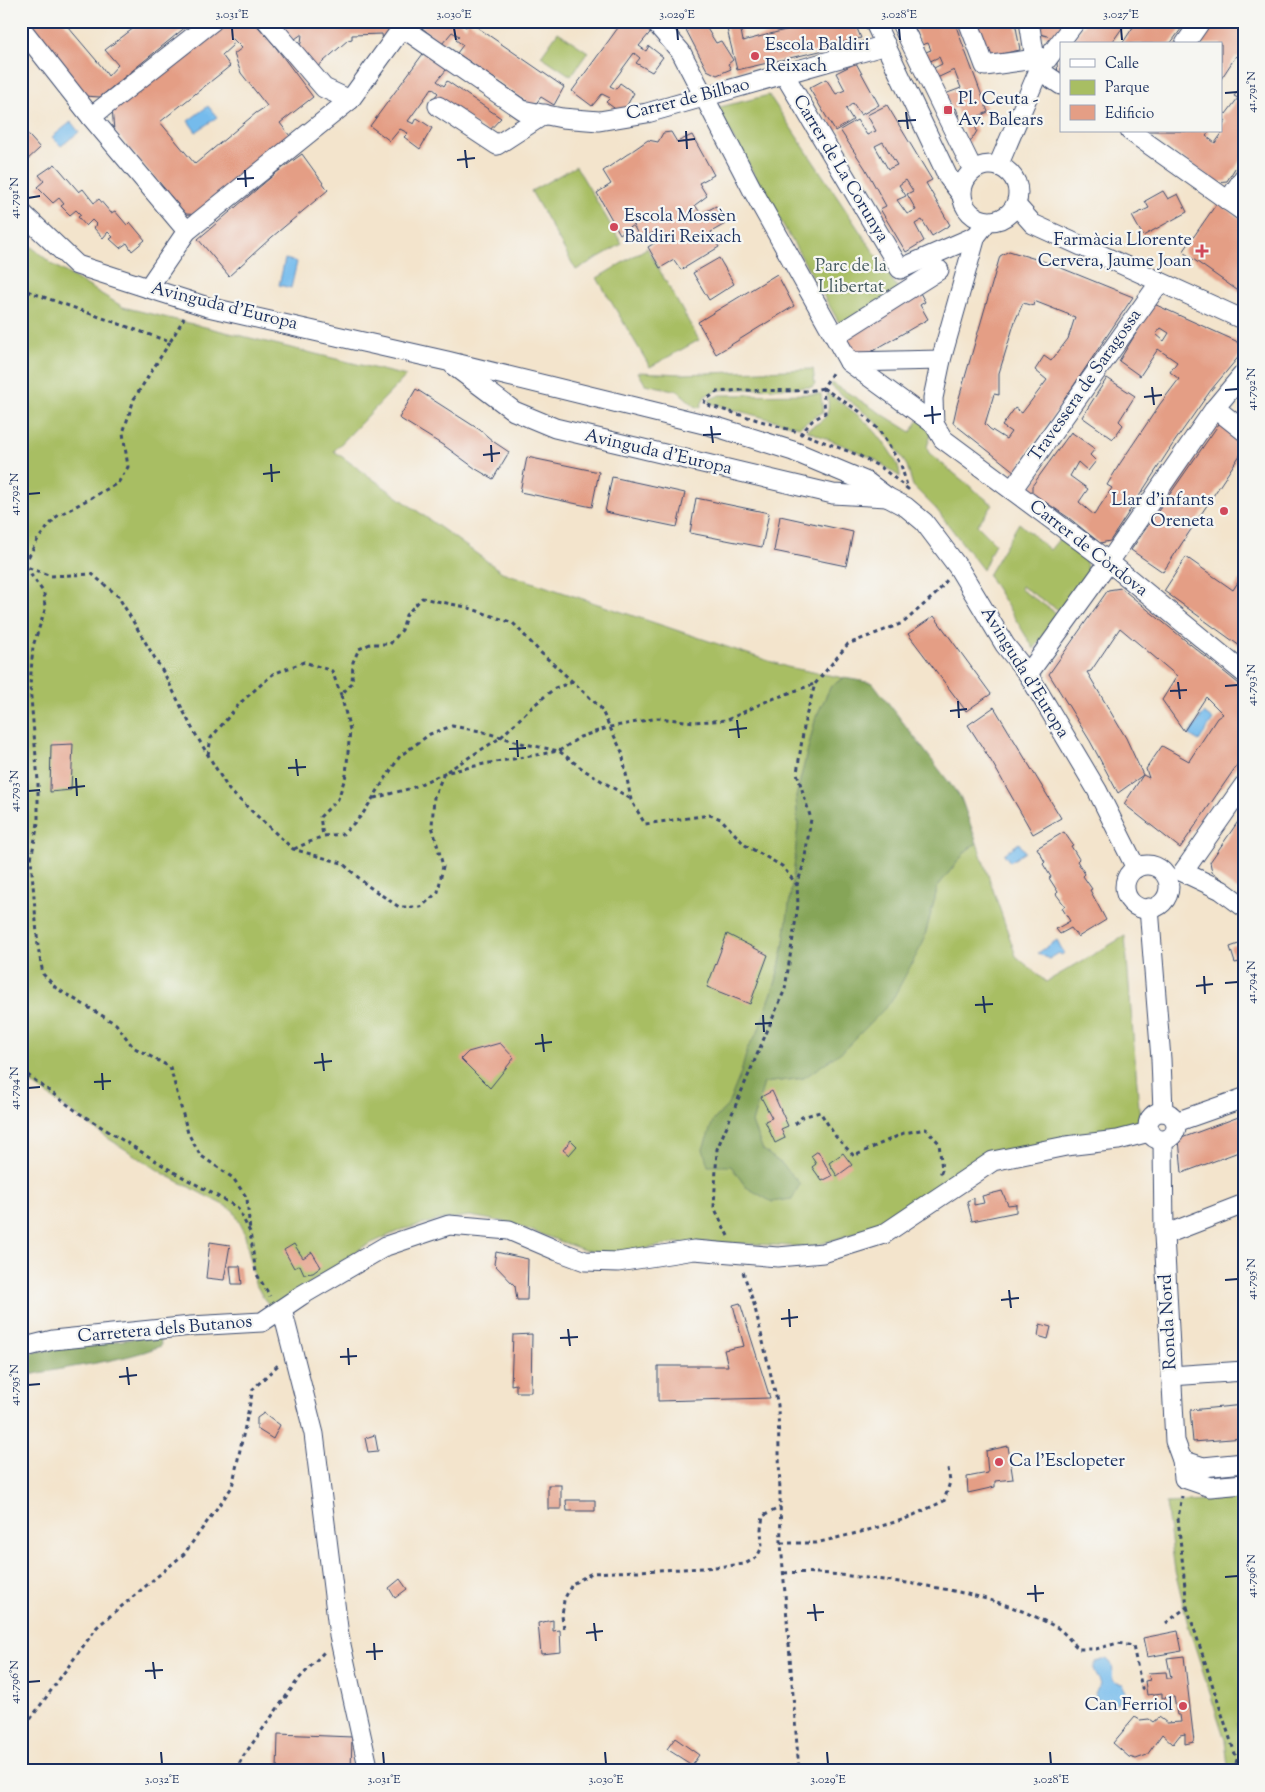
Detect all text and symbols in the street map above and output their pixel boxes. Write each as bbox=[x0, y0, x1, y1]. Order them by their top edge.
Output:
text: 3.031°E bbox=[215, 6, 249, 24]
text: 3.030°E bbox=[436, 6, 472, 24]
text: 3.029°E bbox=[659, 6, 695, 24]
text: 3.028°E bbox=[881, 6, 918, 24]
text: 3.027°E bbox=[1103, 6, 1140, 24]
place label: Escola Baldiri Reixach bbox=[765, 33, 870, 80]
legend bbox=[1060, 42, 1222, 132]
marker: Escola Baldiri Reixach bbox=[749, 50, 761, 62]
text: Calle bbox=[1105, 54, 1139, 75]
text: 41.791°N bbox=[1243, 71, 1261, 113]
street label: Carrer de Bilbao bbox=[624, 72, 753, 128]
text: Parque bbox=[1105, 78, 1149, 99]
place label: Pl. Ceuta - Av. Balears bbox=[958, 87, 1043, 134]
street label: Carrer de La Corunya bbox=[786, 90, 894, 248]
marker: Pl. Ceuta - Av. Balears bbox=[942, 104, 954, 116]
text: Edificio bbox=[1105, 104, 1154, 125]
text: 41.791°N bbox=[6, 177, 24, 219]
place label: Escola Mossèn Baldiri Reixach bbox=[624, 204, 742, 251]
marker: Escola Mossèn Baldiri Reixach bbox=[608, 221, 620, 233]
place label: Farmàcia Llorente Cervera, Jaume Joan bbox=[1038, 228, 1192, 275]
marker: Farmàcia Llorente Cervera, Jaume Joan bbox=[1196, 245, 1208, 257]
park label: Parc de la Llibertat bbox=[815, 254, 887, 301]
street label: Avinguda d'Europa bbox=[148, 276, 300, 338]
street label: Travessera de Saragossa bbox=[1023, 304, 1149, 468]
text: 41.792°N bbox=[1243, 367, 1261, 410]
street label: Avinguda d'Europa bbox=[582, 423, 734, 483]
text: 41.792°N bbox=[6, 472, 24, 515]
place label: Llar d'infants Oreneta bbox=[1111, 488, 1214, 535]
street label: Carrer de Còrdova bbox=[1023, 494, 1153, 604]
marker: Llar d'infants Oreneta bbox=[1218, 505, 1230, 517]
street label: Avinguda d'Europa bbox=[973, 602, 1075, 744]
text: 41.793°N bbox=[1243, 663, 1261, 706]
text: 41.793°N bbox=[6, 769, 24, 812]
text: 41.794°N bbox=[1243, 960, 1261, 1004]
text: 41.794°N bbox=[6, 1066, 24, 1110]
text: 41.795°N bbox=[1243, 1258, 1261, 1300]
street label: Ronda Nord bbox=[1154, 1273, 1184, 1371]
street label: Carretera dels Butanos bbox=[77, 1309, 253, 1351]
text: 41.795°N bbox=[6, 1364, 24, 1406]
place label: Ca l'Esclopeter bbox=[1009, 1449, 1125, 1475]
marker: Ca l'Esclopeter bbox=[993, 1456, 1005, 1468]
text: 41.796°N bbox=[1243, 1554, 1261, 1598]
text: 41.796°N bbox=[6, 1660, 24, 1704]
place label: Can Ferriol bbox=[1085, 1693, 1173, 1719]
marker: Can Ferriol bbox=[1177, 1700, 1189, 1712]
text: 3.032°E bbox=[145, 1771, 180, 1789]
text: 3.031°E bbox=[367, 1771, 401, 1789]
text: 3.030°E bbox=[588, 1771, 624, 1789]
text: 3.029°E bbox=[810, 1771, 846, 1789]
text: 3.028°E bbox=[1033, 1771, 1070, 1789]

